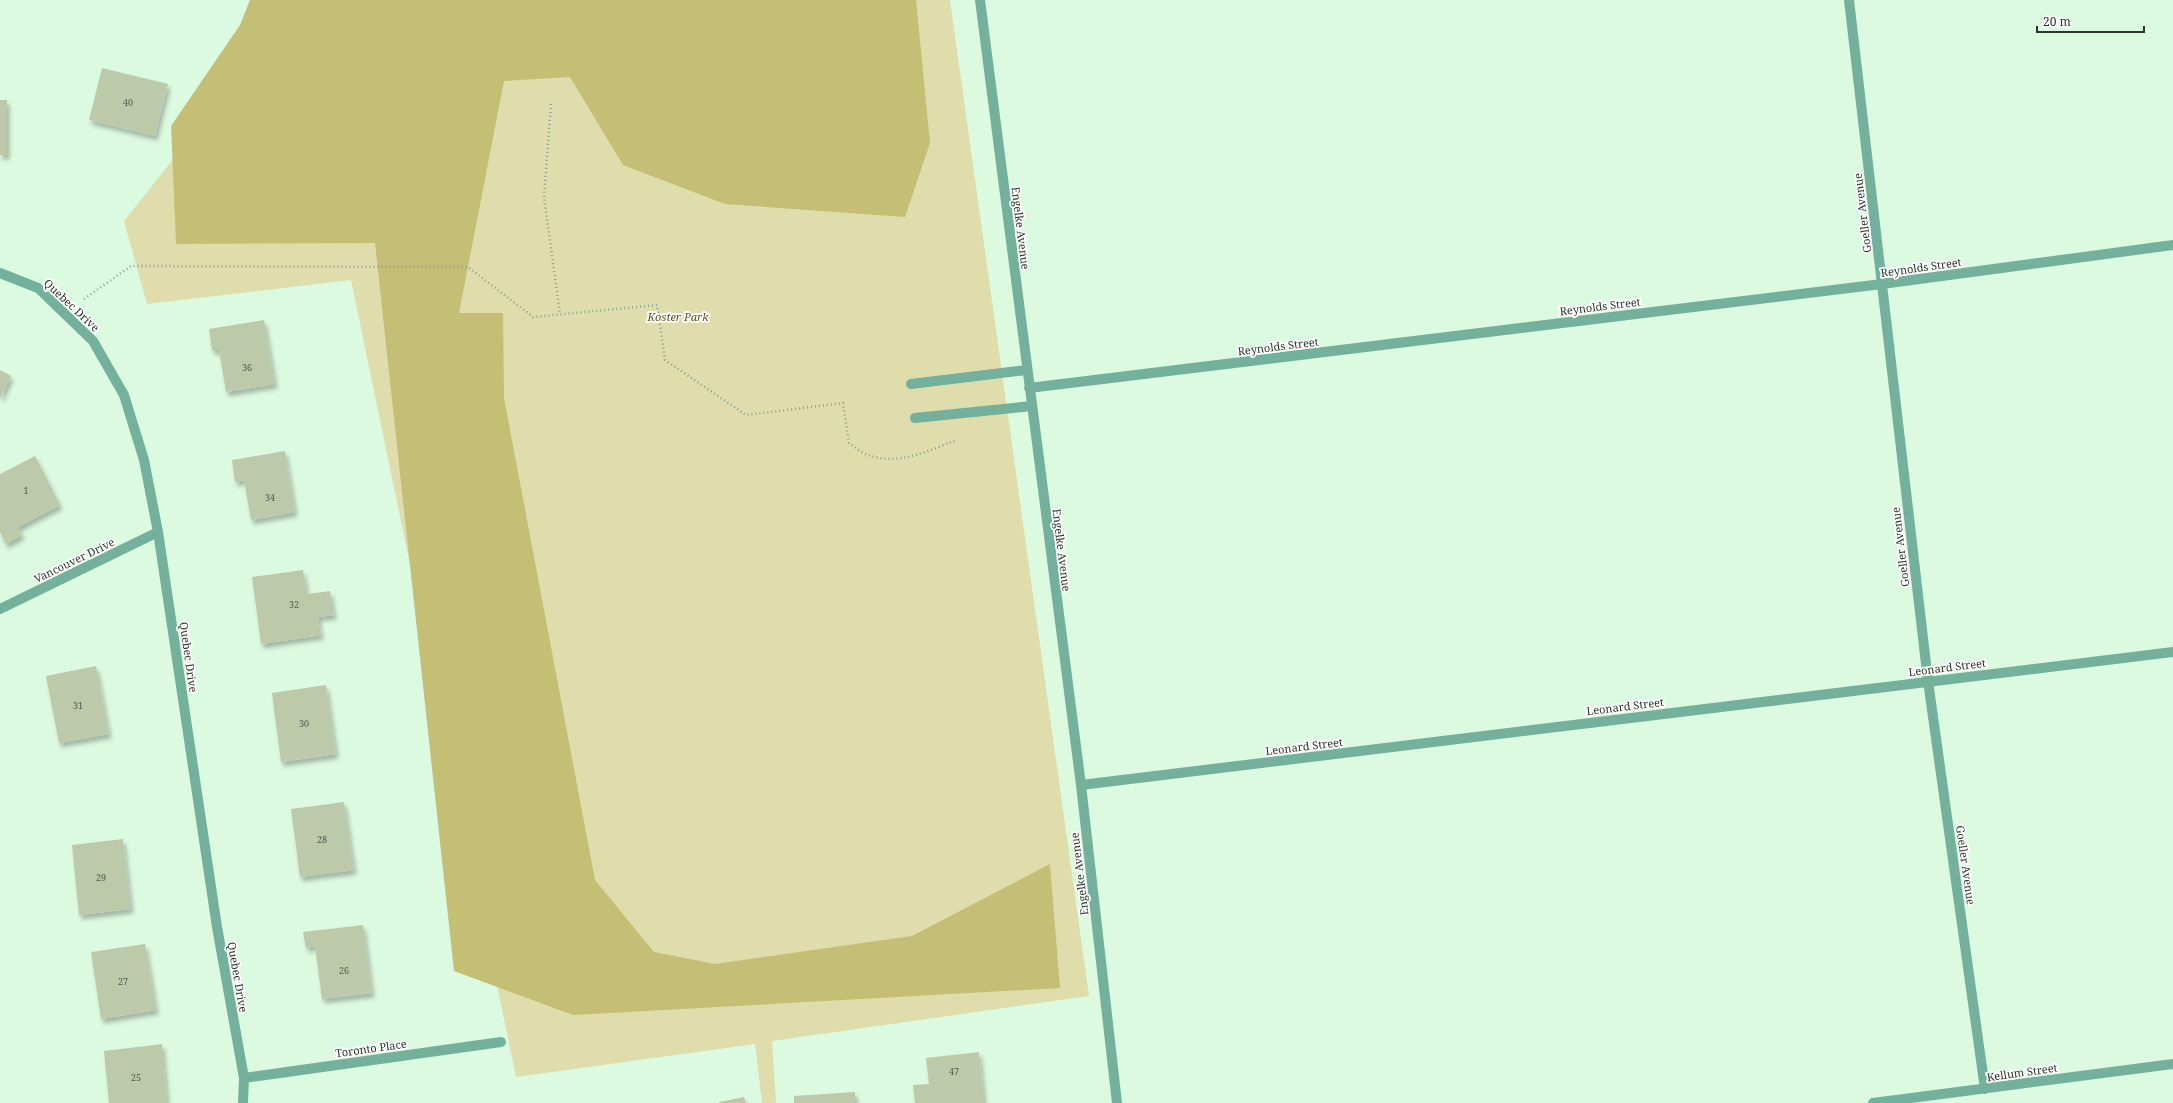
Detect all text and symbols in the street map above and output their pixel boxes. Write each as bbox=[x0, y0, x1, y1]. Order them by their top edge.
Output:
scale bar bbox=[2037, 8, 2144, 34]
text: 20 m bbox=[2043, 13, 2071, 30]
house number: 40 bbox=[123, 96, 133, 109]
street label: Goeller Avenue bbox=[1850, 172, 1874, 254]
street label: Engelke Avenue bbox=[1008, 186, 1034, 270]
street label: Reynolds Street bbox=[1880, 254, 1962, 280]
street label: Quebec Drive bbox=[41, 275, 103, 335]
street label: Reynolds Street bbox=[1559, 294, 1641, 318]
park label: Koster Park bbox=[647, 309, 709, 324]
street label: Reynolds Street bbox=[1237, 334, 1319, 358]
house number: 36 bbox=[242, 361, 252, 374]
house number: 1 bbox=[23, 484, 29, 497]
house number: 34 bbox=[265, 491, 275, 504]
street label: Goeller Avenue bbox=[1888, 506, 1912, 588]
street label: Engelke Avenue bbox=[1049, 508, 1075, 592]
street label: Vancouver Drive bbox=[31, 534, 117, 586]
house number: 32 bbox=[289, 598, 299, 611]
street label: Quebec Drive bbox=[177, 621, 201, 693]
street label: Leonard Street bbox=[1907, 655, 1987, 679]
street label: Leonard Street bbox=[1585, 694, 1665, 718]
house number: 31 bbox=[73, 699, 83, 712]
house number: 30 bbox=[299, 717, 309, 730]
street label: Leonard Street bbox=[1264, 734, 1344, 758]
street label: Goeller Avenue bbox=[1953, 824, 1979, 906]
street label: Engelke Avenue bbox=[1066, 832, 1092, 916]
house number: 28 bbox=[317, 833, 327, 846]
house number: 29 bbox=[96, 871, 106, 884]
street label: Quebec Drive bbox=[224, 941, 252, 1013]
house number: 26 bbox=[339, 964, 349, 977]
house number: 27 bbox=[118, 975, 128, 988]
street label: Toronto Place bbox=[334, 1036, 408, 1060]
street label: Kellum Street bbox=[1986, 1060, 2058, 1084]
house number: 47 bbox=[949, 1065, 959, 1078]
house number: 25 bbox=[131, 1071, 141, 1084]

